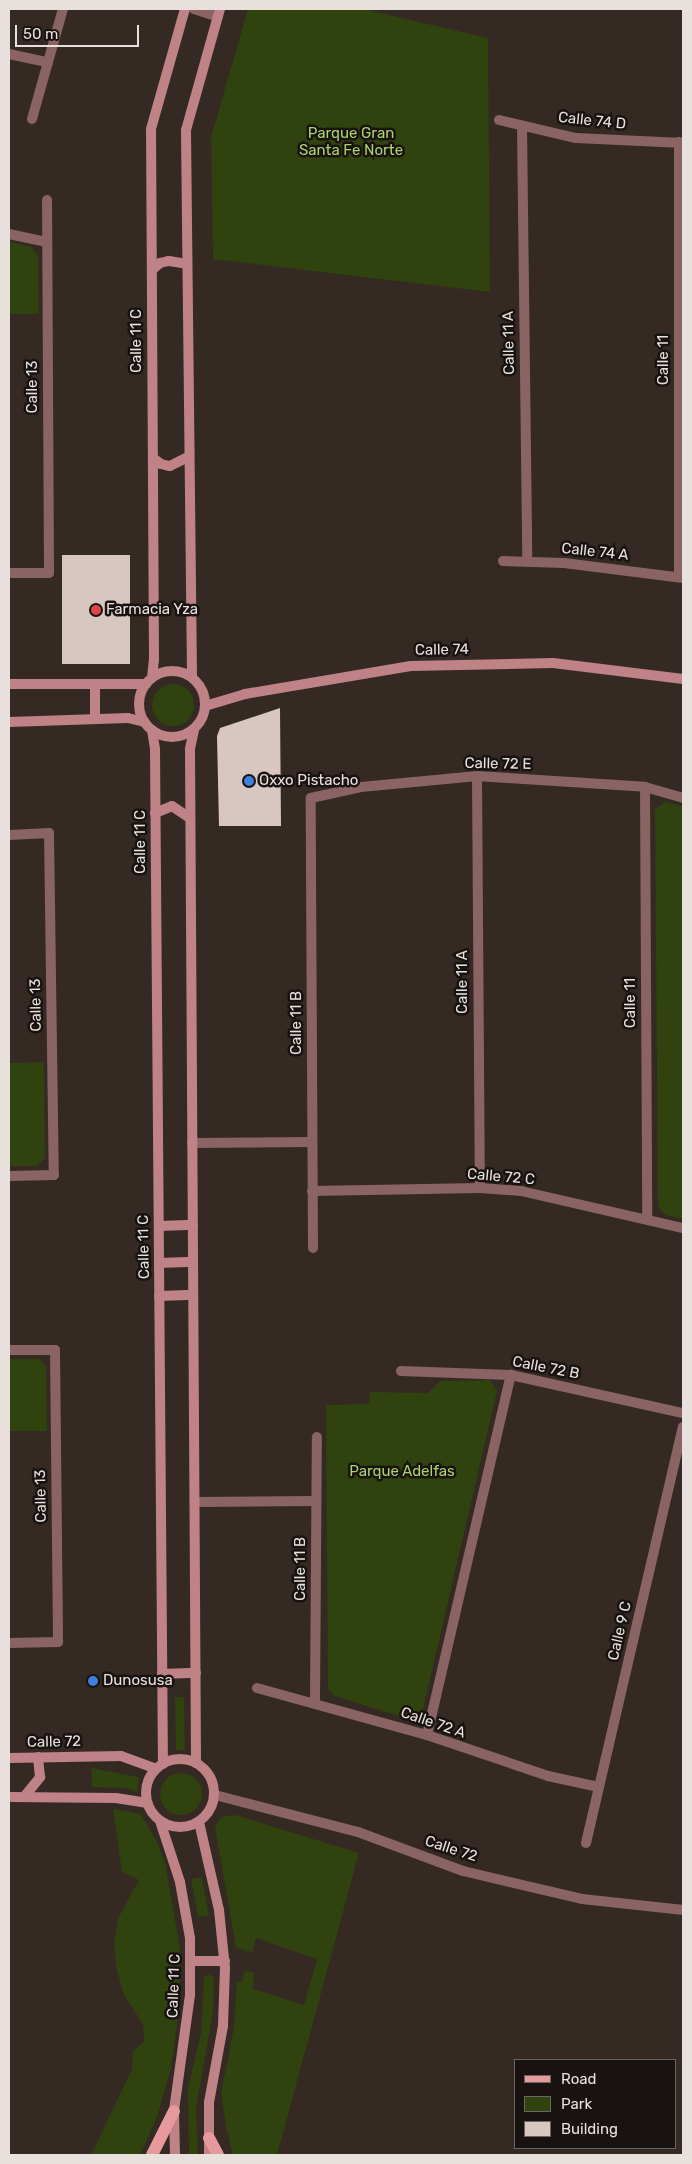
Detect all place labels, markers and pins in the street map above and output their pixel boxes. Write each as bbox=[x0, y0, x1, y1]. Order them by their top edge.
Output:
place label: Farmacia Yza bbox=[106, 601, 199, 619]
marker: Farmacia Yza bbox=[90, 604, 102, 616]
place label: Oxxo Pistacho bbox=[259, 772, 358, 790]
marker: Oxxo Pistacho bbox=[243, 775, 255, 787]
place label: Dunosusa bbox=[103, 1672, 173, 1690]
marker: Dunosusa bbox=[87, 1675, 99, 1687]

